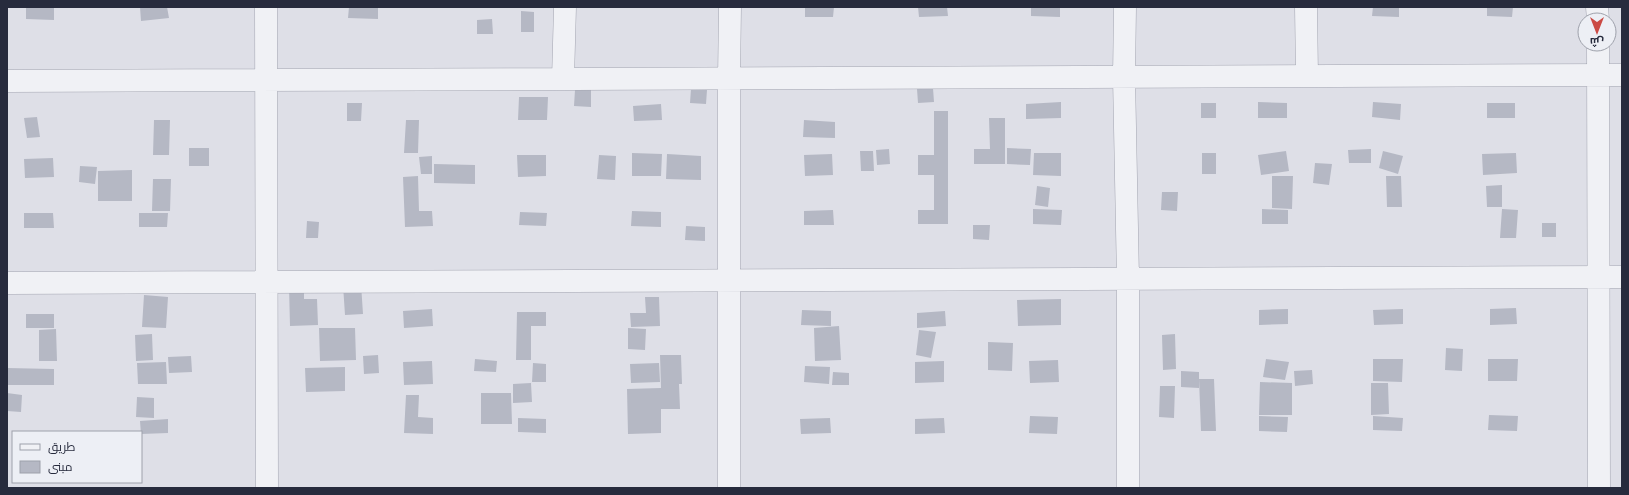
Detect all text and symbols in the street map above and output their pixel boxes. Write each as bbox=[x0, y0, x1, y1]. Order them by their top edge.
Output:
north arrow bbox=[1577, 12, 1617, 52]
text: ش bbox=[1590, 35, 1604, 49]
legend bbox=[12, 431, 142, 483]
text: طريق bbox=[48, 439, 76, 455]
text: مبنى bbox=[48, 459, 73, 475]

